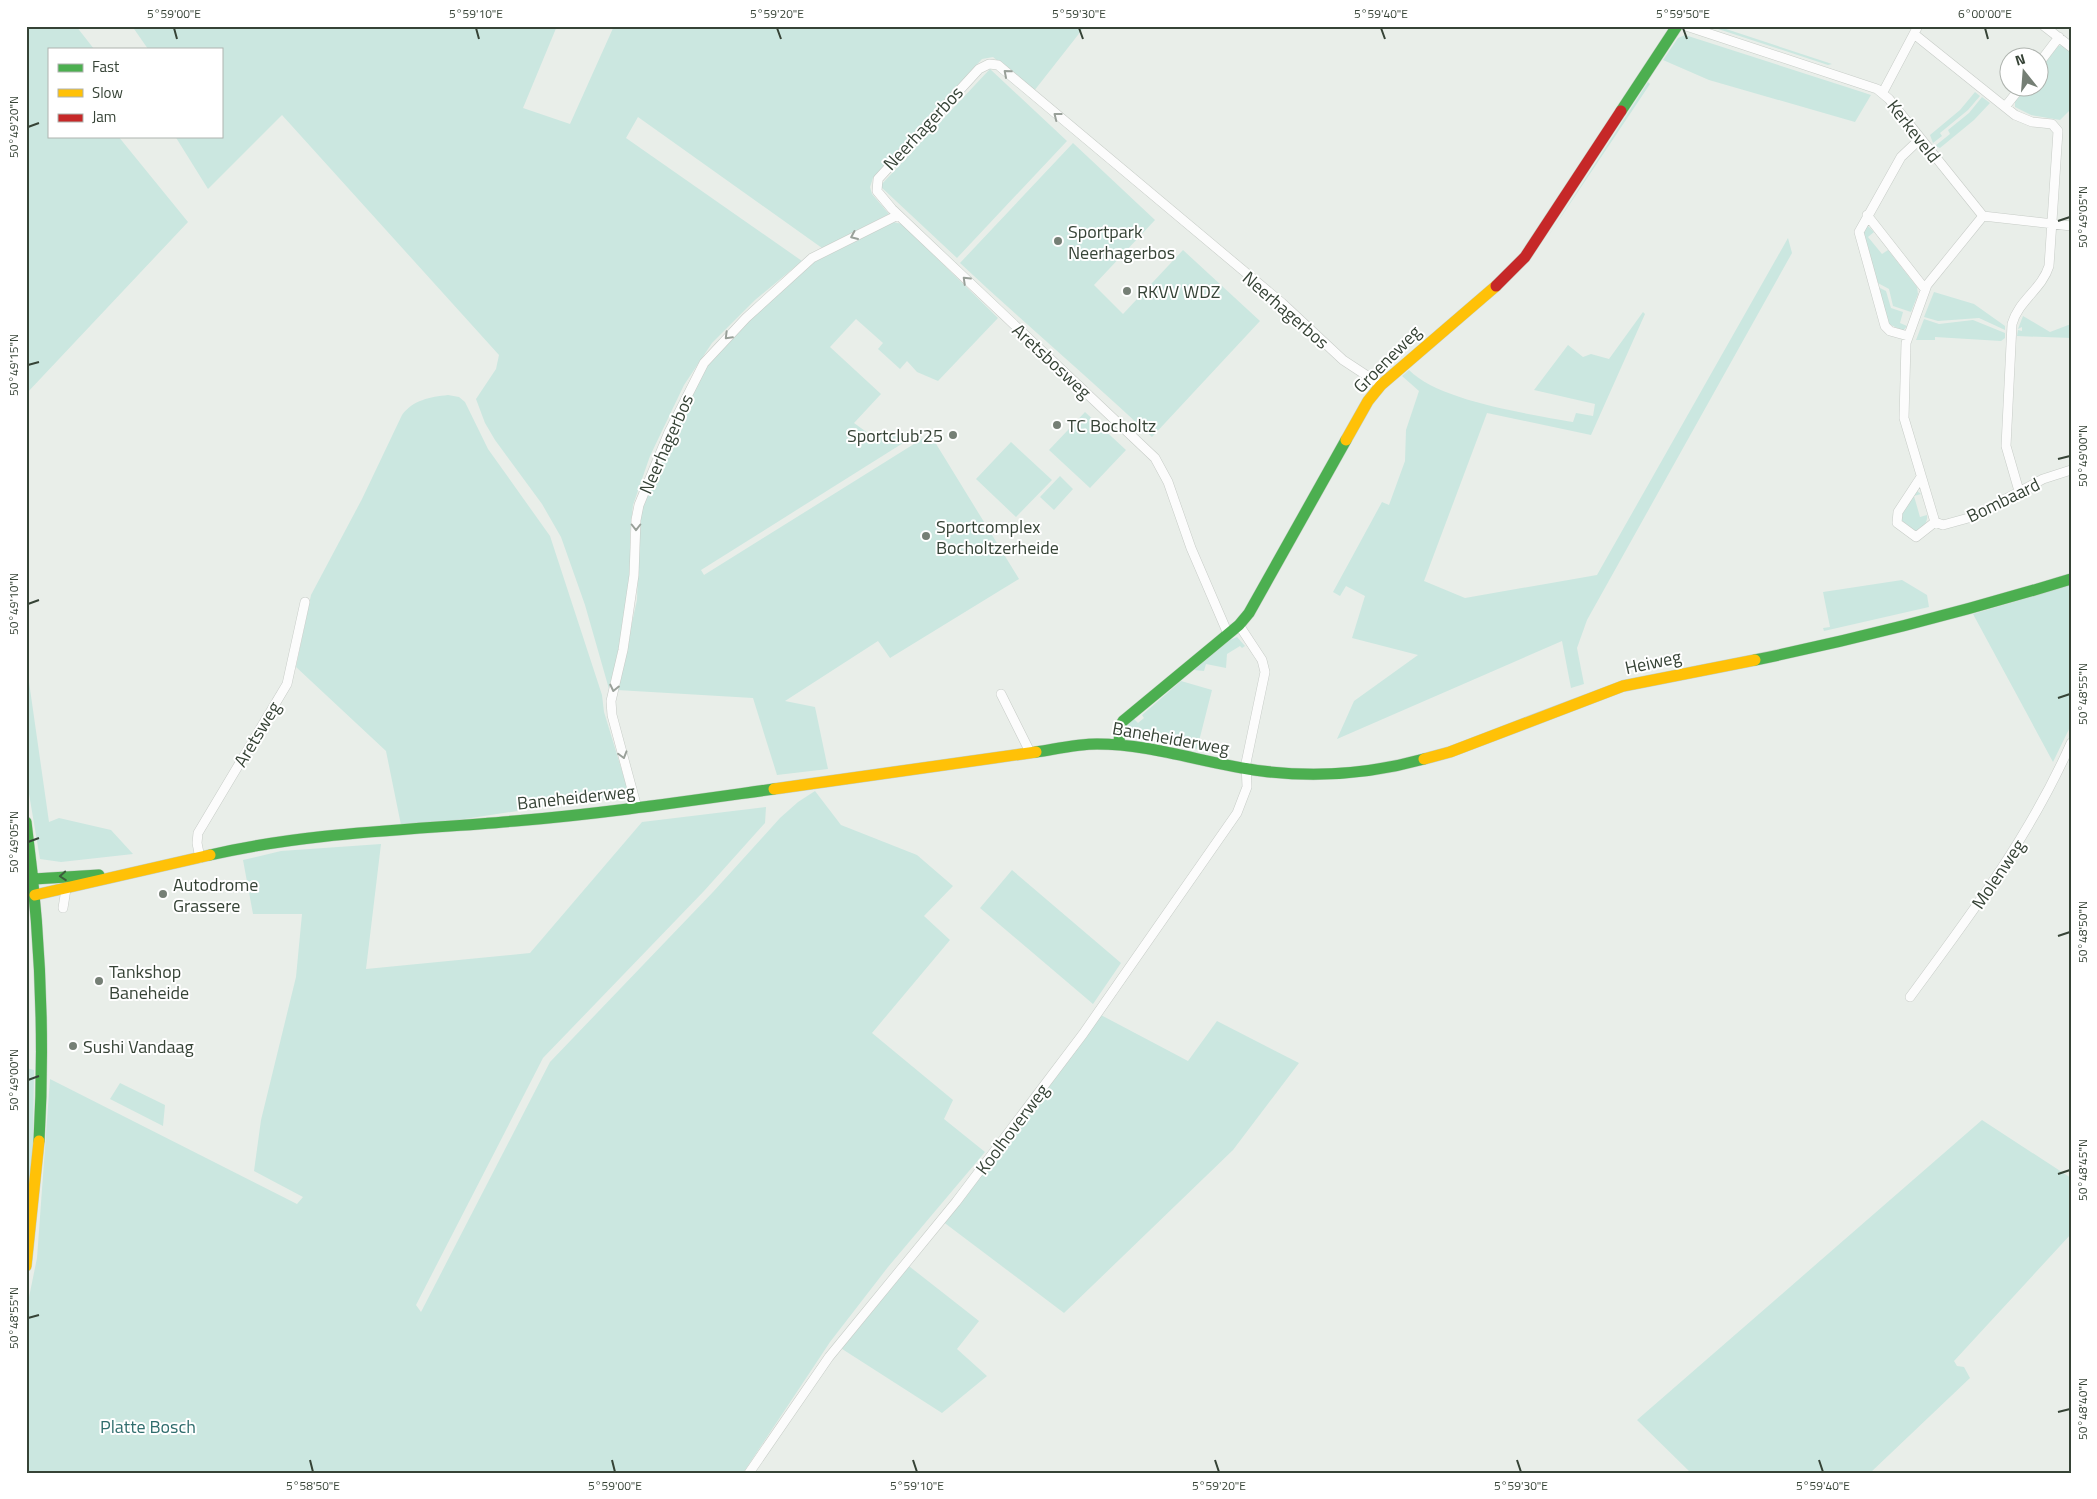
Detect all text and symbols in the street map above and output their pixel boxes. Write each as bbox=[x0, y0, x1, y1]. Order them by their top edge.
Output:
text: 5°59'00"E bbox=[147, 4, 201, 23]
text: 5°59'10"E bbox=[449, 4, 503, 23]
text: 5°59'20"E bbox=[750, 4, 804, 23]
text: 5°59'30"E bbox=[1052, 4, 1106, 23]
text: 5°59'40"E bbox=[1354, 4, 1408, 23]
text: 5°59'50"E bbox=[1656, 4, 1710, 23]
text: 6°00'00"E bbox=[1958, 4, 2012, 23]
legend bbox=[48, 48, 222, 138]
north arrow bbox=[2000, 48, 2050, 98]
text: N bbox=[2012, 48, 2028, 71]
text: Fast bbox=[92, 55, 120, 78]
one-way arrow bbox=[1004, 69, 1013, 78]
street label: Neerhagerbos bbox=[877, 80, 969, 176]
text: Slow bbox=[92, 81, 123, 104]
street label: Kerkeveld bbox=[1881, 94, 1947, 168]
text: 50°49'20"N bbox=[4, 96, 23, 158]
text: Jam bbox=[92, 105, 116, 128]
one-way arrow bbox=[1054, 113, 1063, 121]
text: 50°49'05"N bbox=[2073, 186, 2092, 248]
place label: Sportpark Neerhagerbos bbox=[1068, 218, 1175, 266]
one-way arrow bbox=[850, 229, 859, 240]
marker: Sportpark Neerhagerbos bbox=[1052, 235, 1064, 247]
street label: Neerhagerbos bbox=[1237, 265, 1335, 355]
one-way arrow bbox=[963, 277, 972, 286]
place label: RKVV WDZ bbox=[1137, 278, 1220, 305]
marker: RKVV WDZ bbox=[1121, 285, 1133, 297]
street label: Aretsbosweg bbox=[1006, 317, 1098, 405]
street label: Groeneweg bbox=[1347, 319, 1427, 399]
one-way arrow bbox=[725, 330, 734, 339]
text: 50°49'15"N bbox=[4, 334, 23, 396]
street label: Neerhagerbos bbox=[632, 390, 700, 498]
place label: TC Bocholtz bbox=[1067, 412, 1156, 439]
marker: TC Bocholtz bbox=[1051, 419, 1063, 431]
place label: Sportclub'25 bbox=[847, 422, 943, 449]
text: 50°49'00"N bbox=[2073, 425, 2092, 487]
marker: Sportclub'25 bbox=[947, 429, 959, 441]
street label: Bombaard bbox=[1962, 471, 2044, 529]
place label: Sportcomplex Bocholtzerheide bbox=[936, 513, 1059, 561]
one-way arrow bbox=[631, 524, 641, 532]
marker: Sportcomplex Bocholtzerheide bbox=[920, 530, 932, 542]
text: 50°49'10"N bbox=[4, 573, 23, 635]
street label: Heiweg bbox=[1622, 643, 1684, 681]
text: 50°48'55"N bbox=[2073, 663, 2092, 725]
one-way arrow bbox=[609, 683, 620, 692]
street label: Aretsweg bbox=[227, 696, 287, 772]
street label: Baneheiderweg bbox=[1110, 714, 1232, 762]
one-way arrow bbox=[618, 750, 628, 758]
street label: Baneheiderweg bbox=[516, 777, 636, 817]
text: 50°49'05"N bbox=[4, 811, 23, 873]
street label: Molenweg bbox=[1965, 834, 2031, 914]
one-way arrow bbox=[59, 871, 67, 882]
place label: Autodrome Grassere bbox=[173, 871, 258, 919]
marker: Autodrome Grassere bbox=[157, 888, 169, 900]
text: 50°48'50"N bbox=[2073, 901, 2092, 963]
place label: Tankshop Baneheide bbox=[109, 958, 189, 1006]
marker: Tankshop Baneheide bbox=[93, 975, 105, 987]
place label: Sushi Vandaag bbox=[83, 1033, 194, 1060]
marker: Sushi Vandaag bbox=[67, 1040, 79, 1052]
text: 50°49'00"N bbox=[4, 1049, 23, 1111]
street label: Koolhoverweg bbox=[969, 1078, 1055, 1180]
text: 50°48'45"N bbox=[2073, 1139, 2092, 1201]
text: 50°48'55"N bbox=[4, 1287, 23, 1349]
text: 50°48'40"N bbox=[2073, 1378, 2092, 1440]
park label: Platte Bosch bbox=[100, 1413, 196, 1440]
text: 5°58'50"E bbox=[286, 1476, 340, 1495]
text: 5°59'00"E bbox=[588, 1476, 642, 1495]
text: 5°59'10"E bbox=[890, 1476, 944, 1495]
text: 5°59'20"E bbox=[1192, 1476, 1246, 1495]
text: 5°59'30"E bbox=[1494, 1476, 1548, 1495]
text: 5°59'40"E bbox=[1796, 1476, 1850, 1495]

